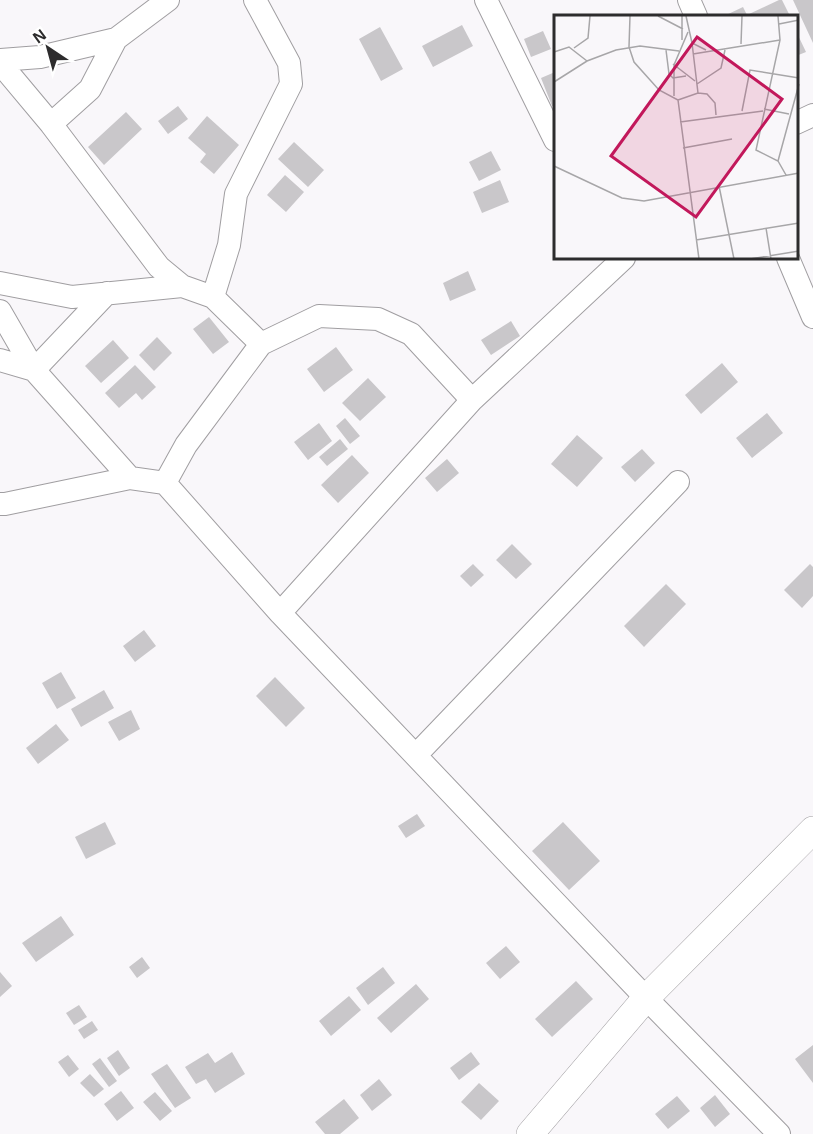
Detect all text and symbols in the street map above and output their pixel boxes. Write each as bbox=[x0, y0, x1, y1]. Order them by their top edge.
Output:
inset map bbox=[554, 15, 798, 260]
north arrow bbox=[18, 18, 78, 78]
text: N bbox=[30, 26, 49, 47]

